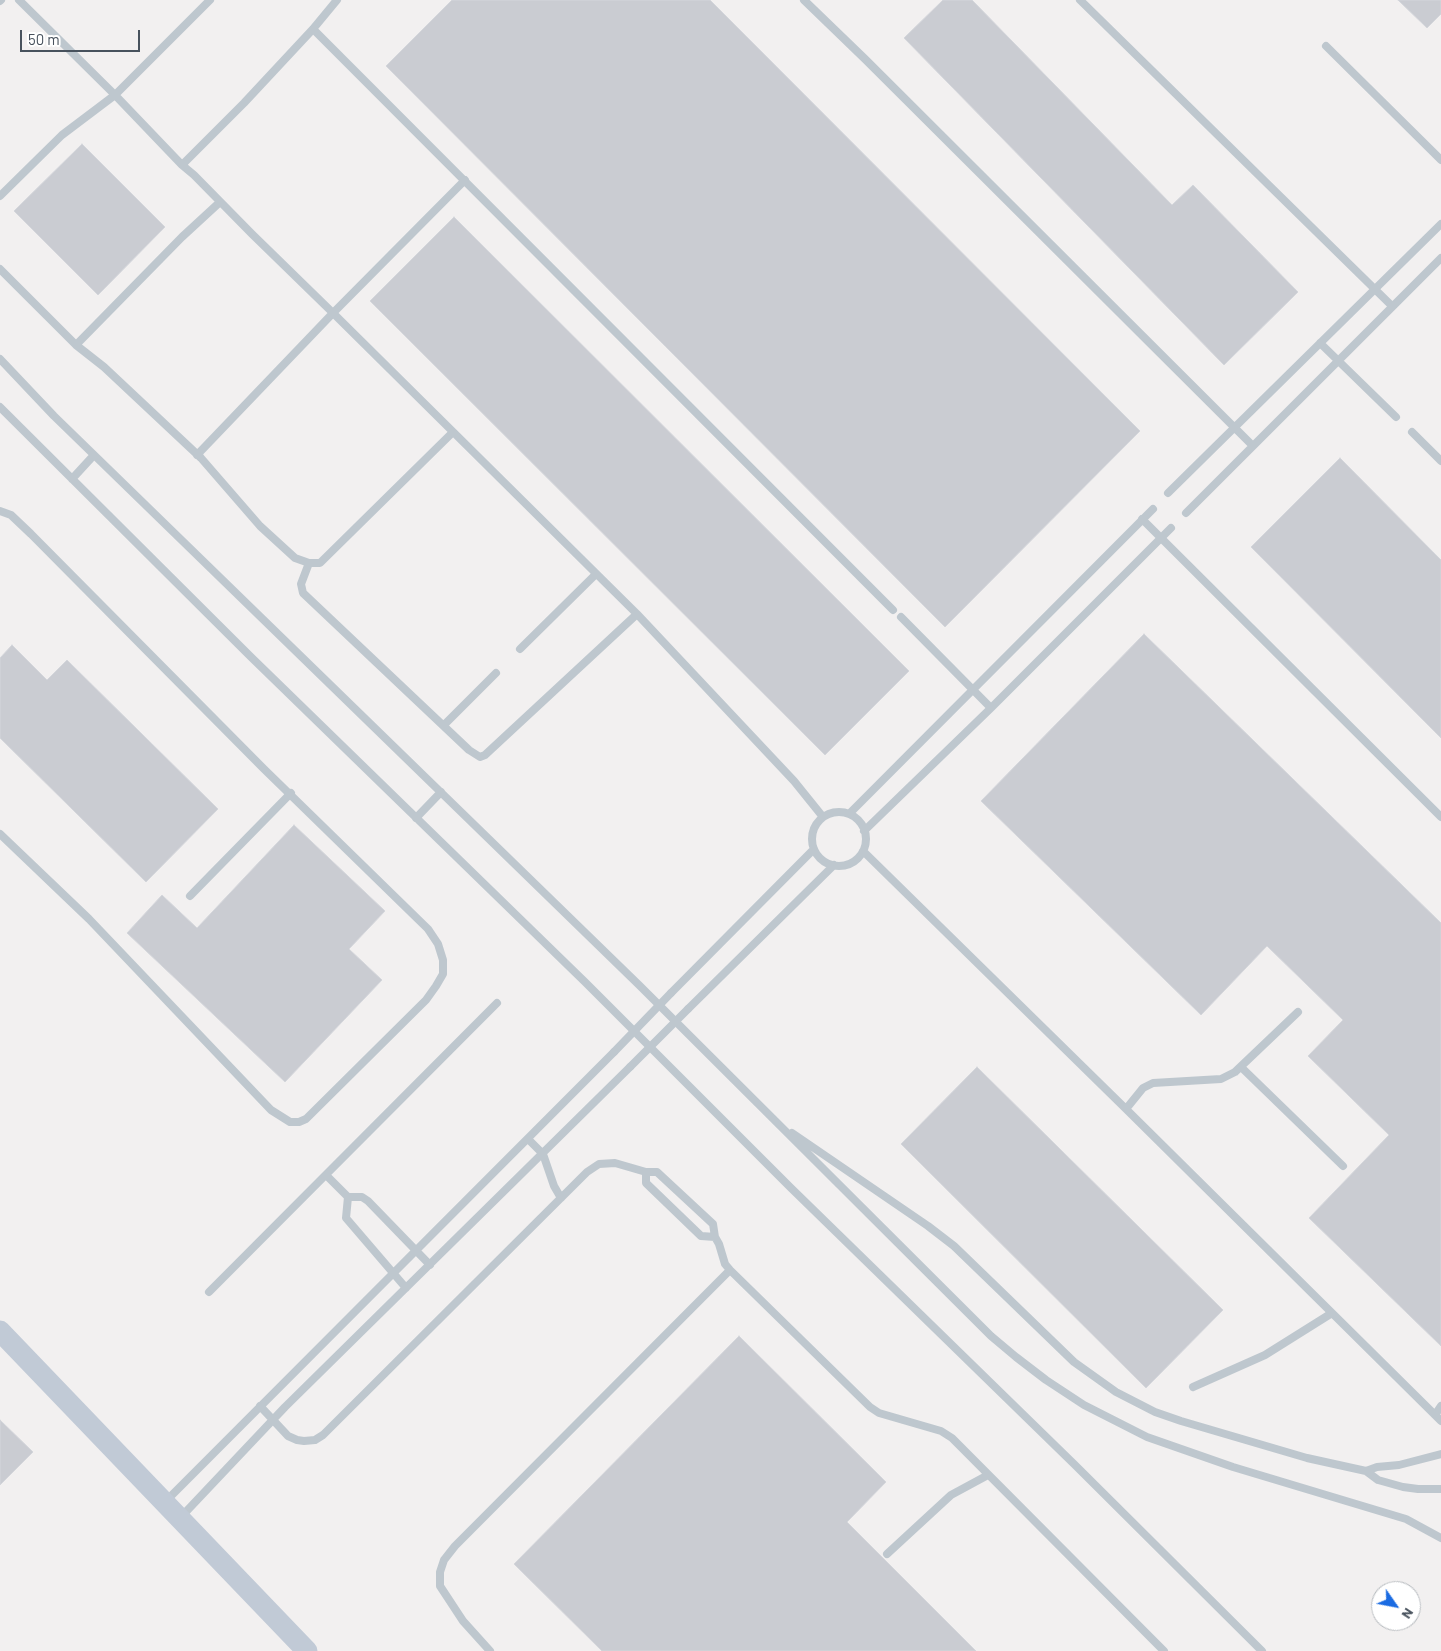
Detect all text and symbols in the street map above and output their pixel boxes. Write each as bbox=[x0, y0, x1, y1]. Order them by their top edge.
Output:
scale bar bbox=[22, 20, 142, 52]
text: 50 m bbox=[28, 30, 60, 48]
north arrow bbox=[1371, 1581, 1421, 1631]
text: N bbox=[1398, 1605, 1418, 1622]

